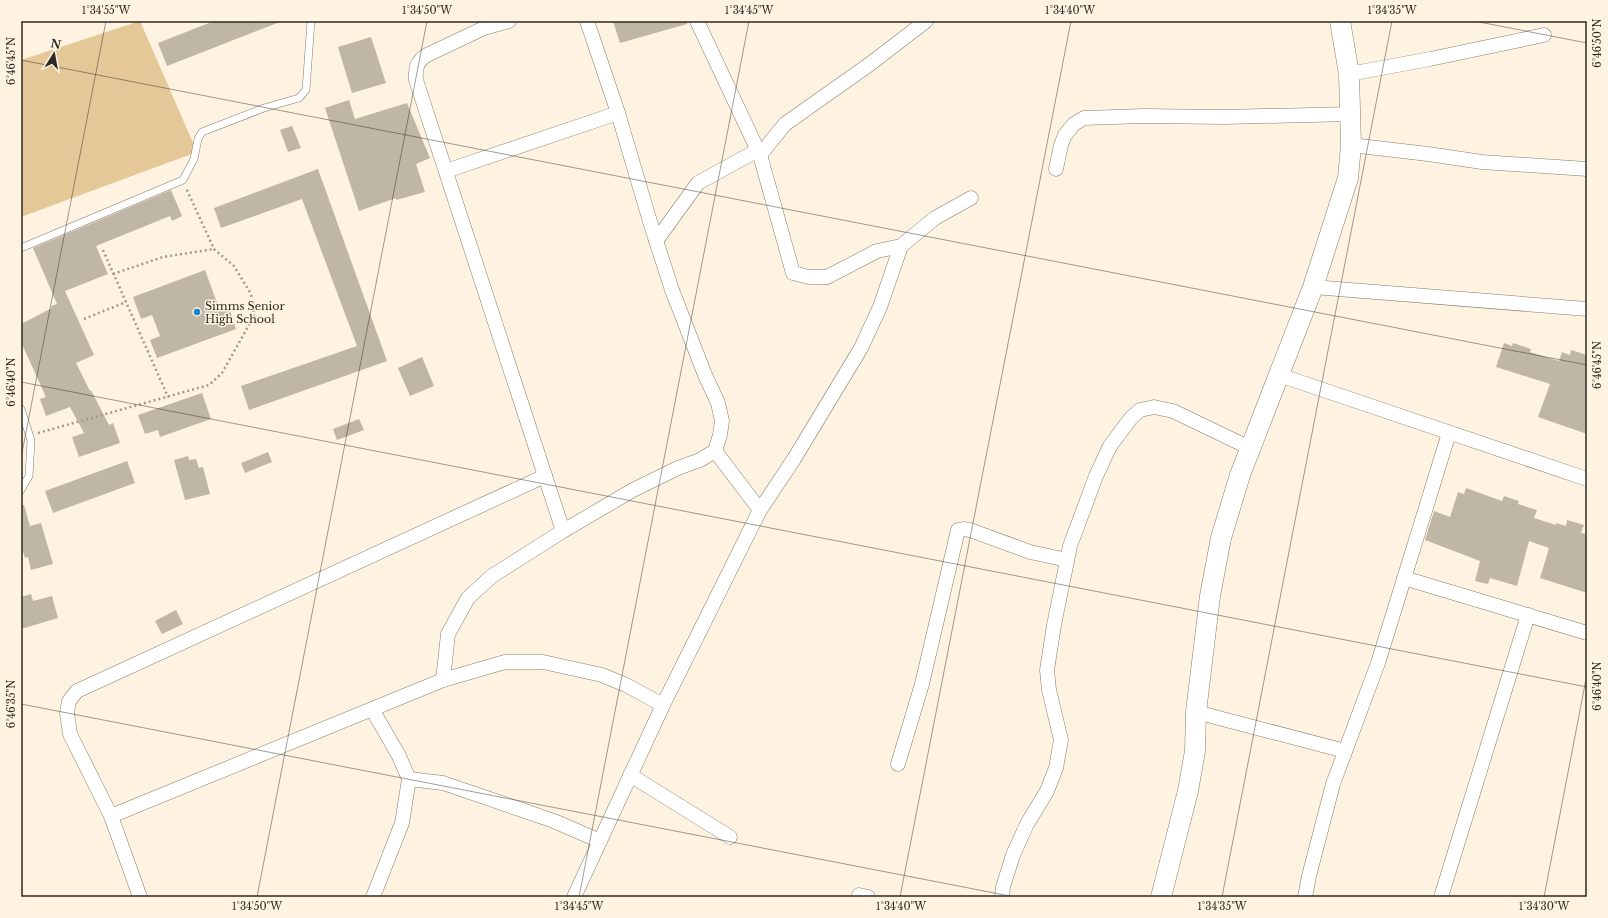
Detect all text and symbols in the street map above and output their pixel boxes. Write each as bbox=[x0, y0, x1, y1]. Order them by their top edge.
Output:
text: 1°34'55"W bbox=[82, 4, 130, 17]
text: 1°34'50"W bbox=[402, 4, 452, 17]
text: 1°34'45"W bbox=[725, 4, 773, 17]
text: 1°34'40"W bbox=[1045, 4, 1095, 17]
text: 1°34'35"W bbox=[1367, 4, 1417, 17]
text: 6°46'50"N bbox=[1591, 18, 1604, 68]
north arrow bbox=[34, 34, 74, 74]
text: N bbox=[49, 36, 63, 52]
text: 6°46'45"N bbox=[5, 37, 18, 85]
place label: Simms Senior High School bbox=[205, 299, 286, 326]
marker: Simms Senior High School bbox=[192, 307, 202, 317]
text: 6°46'45"N bbox=[1591, 341, 1604, 389]
text: 6°46'40"N bbox=[5, 357, 18, 407]
text: 6°46'40"N bbox=[1591, 661, 1604, 711]
text: 6°46'35"N bbox=[5, 680, 18, 728]
text: 1°34'50"W bbox=[232, 900, 282, 913]
text: 1°34'45"W bbox=[555, 900, 603, 913]
text: 1°34'40"W bbox=[876, 900, 926, 913]
text: 1°34'35"W bbox=[1197, 900, 1247, 913]
text: 1°34'30"W bbox=[1519, 900, 1570, 913]

